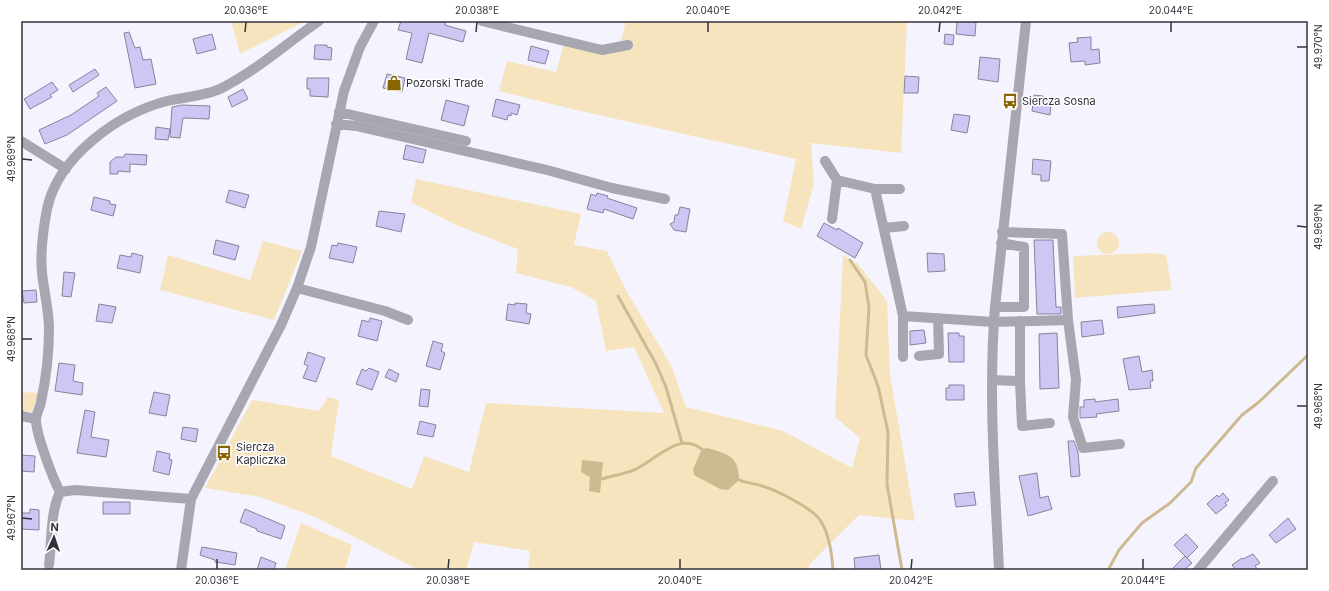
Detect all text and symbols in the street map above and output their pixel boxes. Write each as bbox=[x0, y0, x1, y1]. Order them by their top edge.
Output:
text: 20.036°E bbox=[224, 4, 268, 16]
text: 20.038°E bbox=[455, 4, 499, 16]
text: 20.040°E bbox=[686, 4, 730, 16]
text: 20.042°E bbox=[918, 4, 962, 16]
text: 20.044°E bbox=[1149, 4, 1193, 16]
text: 49.970°N bbox=[1312, 24, 1324, 70]
shop icon: Pozorski Trade bbox=[385, 74, 403, 92]
place label: Pozorski Trade bbox=[406, 76, 484, 90]
bus stop icon: Siercza Sosna bbox=[1001, 92, 1019, 110]
place label: Siercza Sosna bbox=[1022, 94, 1096, 108]
text: 49.969°N bbox=[5, 136, 17, 182]
text: 49.969°N bbox=[1312, 204, 1324, 250]
text: 49.968°N bbox=[5, 316, 17, 362]
text: 49.968°N bbox=[1312, 383, 1324, 429]
place label: Siercza Kapliczka bbox=[236, 440, 286, 467]
bus stop icon: Siercza Kapliczka bbox=[215, 444, 233, 462]
text: 49.967°N bbox=[5, 495, 17, 541]
north arrow bbox=[34, 517, 74, 557]
text: N bbox=[50, 520, 59, 534]
text: 20.036°E bbox=[195, 574, 239, 586]
text: 20.038°E bbox=[426, 574, 470, 586]
text: 20.040°E bbox=[658, 574, 702, 586]
text: 20.042°E bbox=[889, 574, 933, 586]
text: 20.044°E bbox=[1121, 574, 1165, 586]

